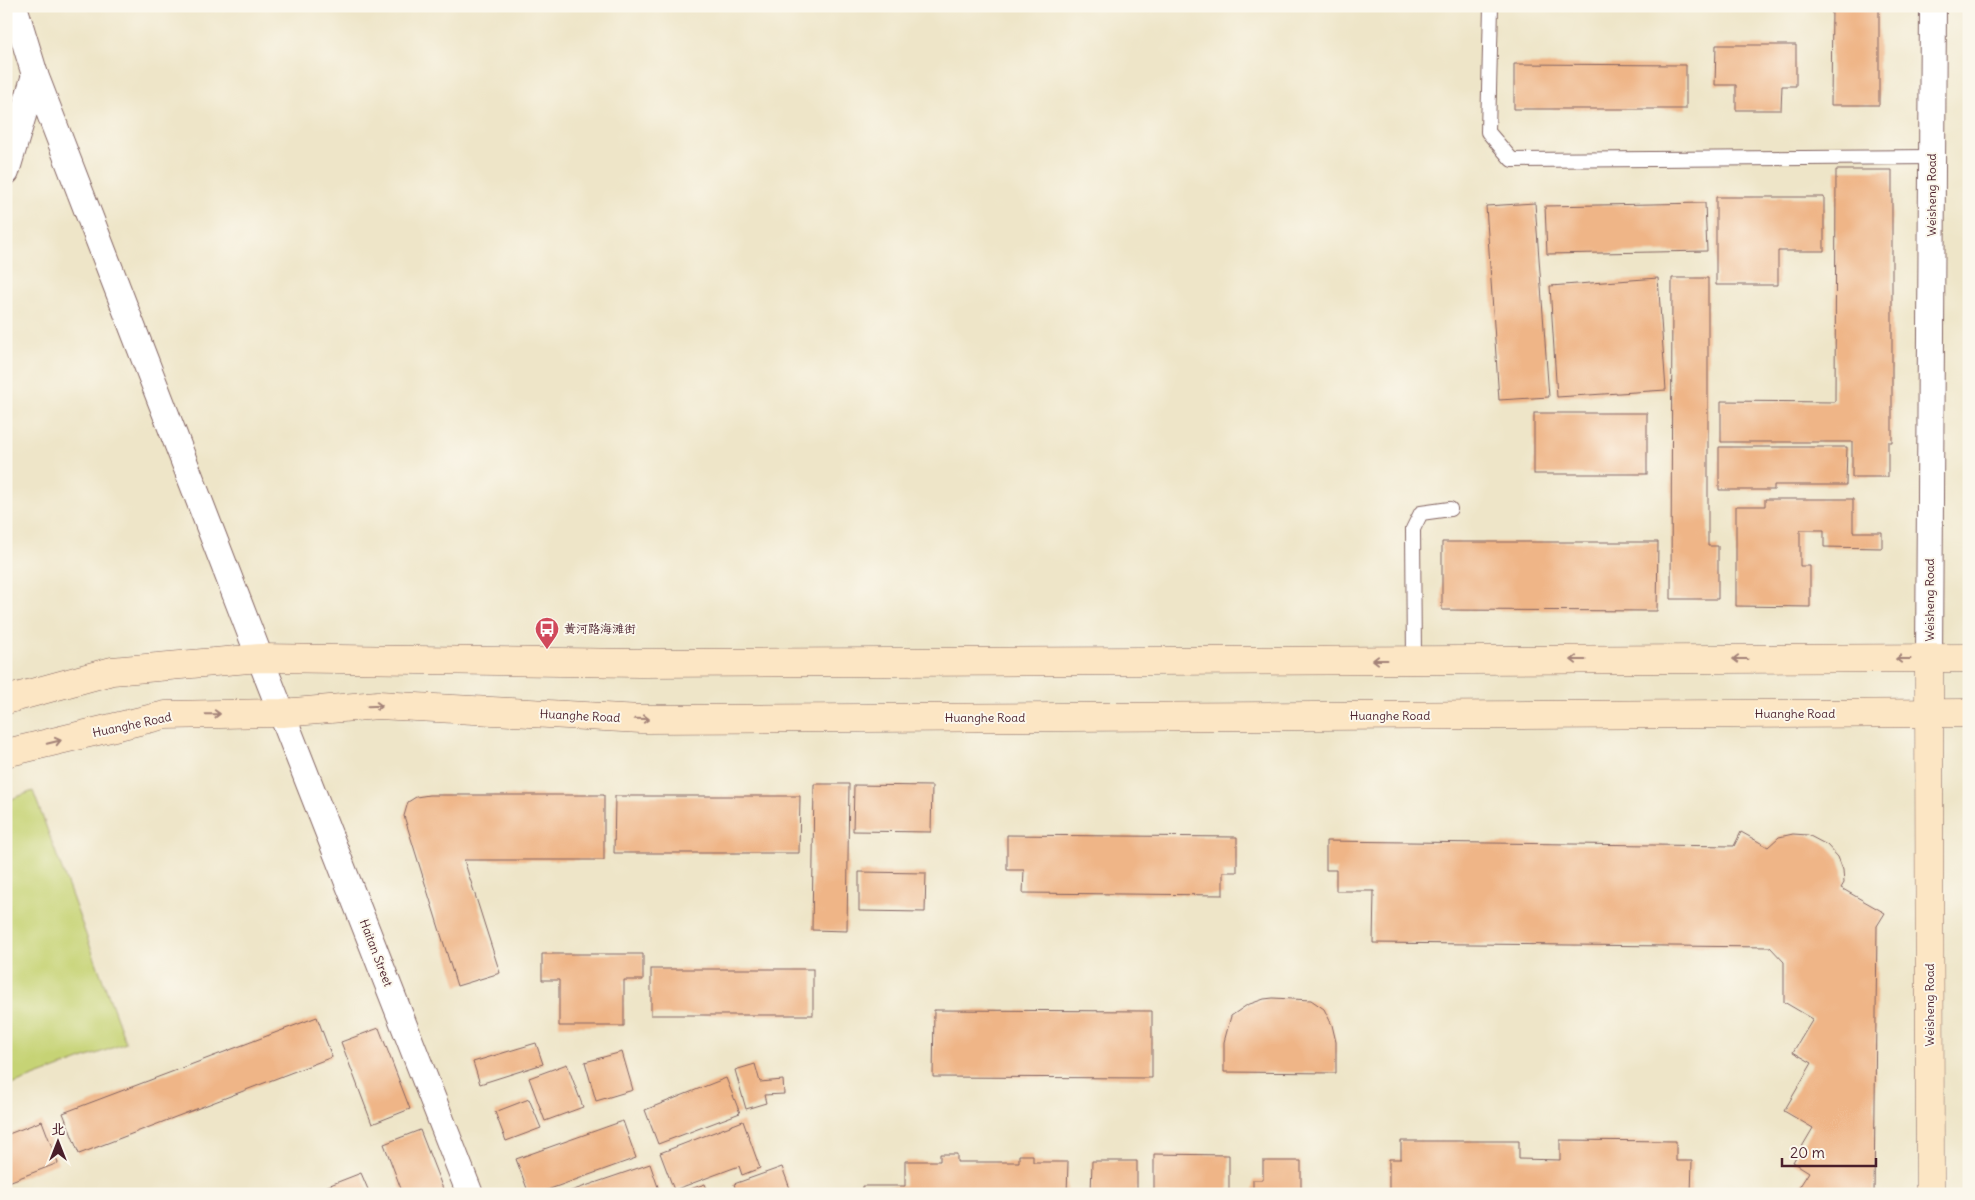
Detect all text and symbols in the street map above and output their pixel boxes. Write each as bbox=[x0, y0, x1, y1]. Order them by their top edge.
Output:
street label: Weisheng Road bbox=[1924, 153, 1939, 237]
street label: Weisheng Road bbox=[1922, 558, 1937, 642]
bus stop icon: 黄河路海滩街 bbox=[534, 616, 560, 650]
place label: 黄河路海滩街 bbox=[564, 621, 636, 636]
one-way arrow bbox=[1732, 654, 1748, 664]
one-way arrow bbox=[1895, 654, 1911, 664]
one-way arrow bbox=[1570, 655, 1586, 665]
one-way arrow bbox=[1372, 656, 1388, 665]
one-way arrow bbox=[366, 701, 383, 711]
street label: Huanghe Road bbox=[539, 706, 621, 725]
street label: Huanghe Road bbox=[1755, 706, 1835, 721]
street label: Huanghe Road bbox=[1350, 708, 1430, 723]
street label: Huanghe Road bbox=[91, 709, 173, 740]
one-way arrow bbox=[205, 710, 221, 719]
street label: Huanghe Road bbox=[945, 710, 1025, 725]
one-way arrow bbox=[634, 714, 650, 724]
one-way arrow bbox=[45, 737, 61, 746]
street label: Haitan Street bbox=[357, 917, 396, 989]
street label: Weisheng Road bbox=[1922, 963, 1937, 1047]
north arrow bbox=[32, 1118, 82, 1168]
text: 北 bbox=[51, 1120, 65, 1138]
scale bar bbox=[1782, 1135, 1876, 1167]
text: 20 m bbox=[1790, 1143, 1825, 1162]

